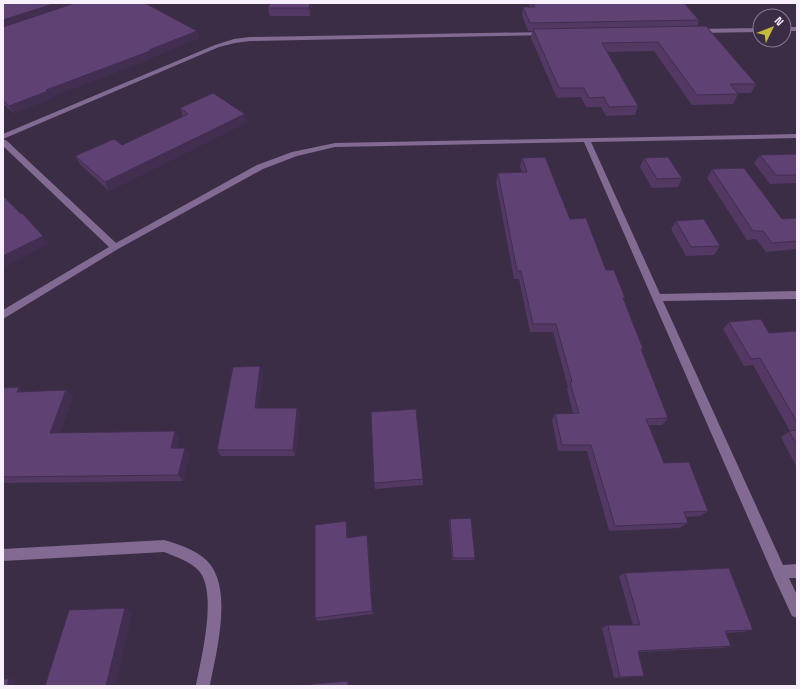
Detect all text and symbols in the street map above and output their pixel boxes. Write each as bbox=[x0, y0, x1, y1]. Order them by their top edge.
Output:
north arrow bbox=[752, 8, 792, 48]
text: N bbox=[772, 14, 787, 29]

